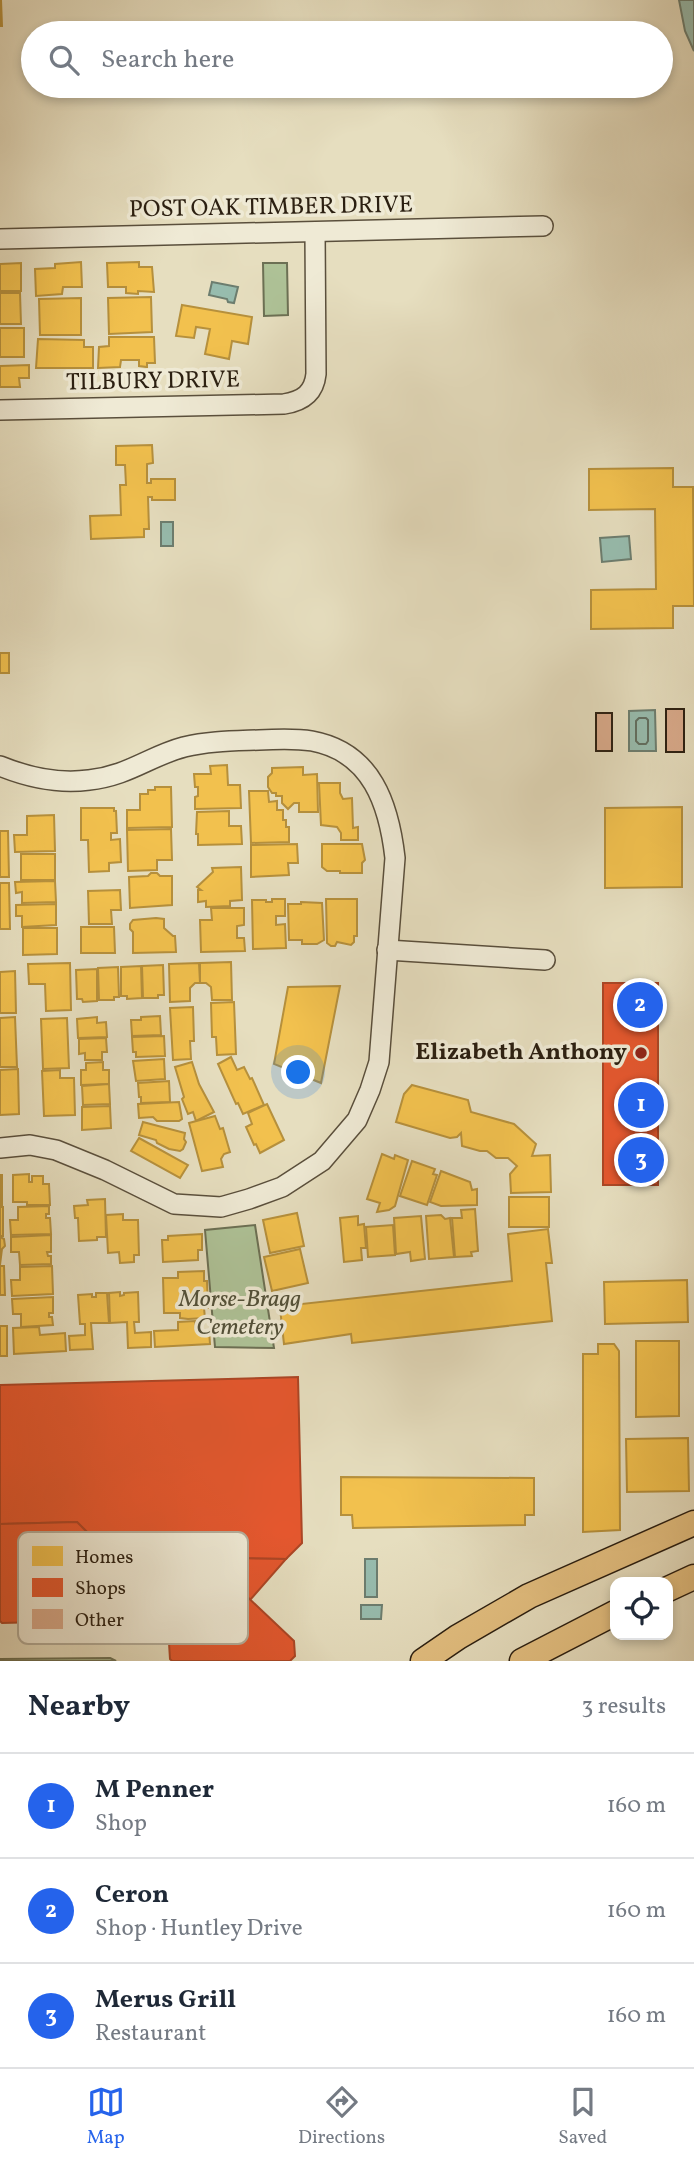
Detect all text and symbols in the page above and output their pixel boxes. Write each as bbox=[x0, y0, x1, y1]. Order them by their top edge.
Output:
search box bbox=[21, 21, 673, 98]
icon: search bbox=[45, 41, 83, 79]
text: Search here bbox=[101, 42, 234, 78]
street label: POST OAK TIMBER DRIVE bbox=[129, 189, 413, 227]
street label: TILBURY DRIVE bbox=[66, 363, 240, 401]
pin: 2 bbox=[617, 979, 663, 1031]
place label: Elizabeth Anthony bbox=[415, 1036, 628, 1070]
marker: Elizabeth Anthony bbox=[633, 1045, 649, 1061]
your location bbox=[281, 1055, 315, 1089]
pin: 1 bbox=[618, 1079, 664, 1131]
pin: 3 bbox=[618, 1134, 664, 1186]
park label: Morse-Bragg Cemetery bbox=[178, 1283, 301, 1345]
legend bbox=[18, 1532, 248, 1644]
text: Homes bbox=[75, 1545, 133, 1571]
text: Shops bbox=[75, 1576, 126, 1602]
map controls bbox=[610, 1577, 673, 1640]
button: locate bbox=[610, 1577, 673, 1640]
text: Other bbox=[75, 1608, 124, 1634]
text: Nearby bbox=[28, 1686, 130, 1728]
text: 3 results bbox=[581, 1691, 666, 1723]
text: M Penner bbox=[95, 1772, 214, 1808]
text: 1 bbox=[46, 1790, 56, 1822]
text: 160 m bbox=[607, 1790, 666, 1822]
text: Shop bbox=[95, 1808, 147, 1840]
text: Ceron bbox=[95, 1877, 169, 1913]
text: 2 bbox=[45, 1895, 57, 1927]
text: 160 m bbox=[607, 1895, 666, 1927]
text: Shop · Huntley Drive bbox=[95, 1913, 303, 1945]
text: Merus Grill bbox=[95, 1982, 236, 2018]
text: 3 bbox=[45, 2000, 57, 2032]
text: 160 m bbox=[607, 2000, 666, 2032]
text: Restaurant bbox=[95, 2018, 206, 2050]
tab: Map bbox=[87, 2083, 125, 2151]
tab: Directions bbox=[298, 2083, 385, 2151]
tab: Saved bbox=[558, 2083, 607, 2151]

